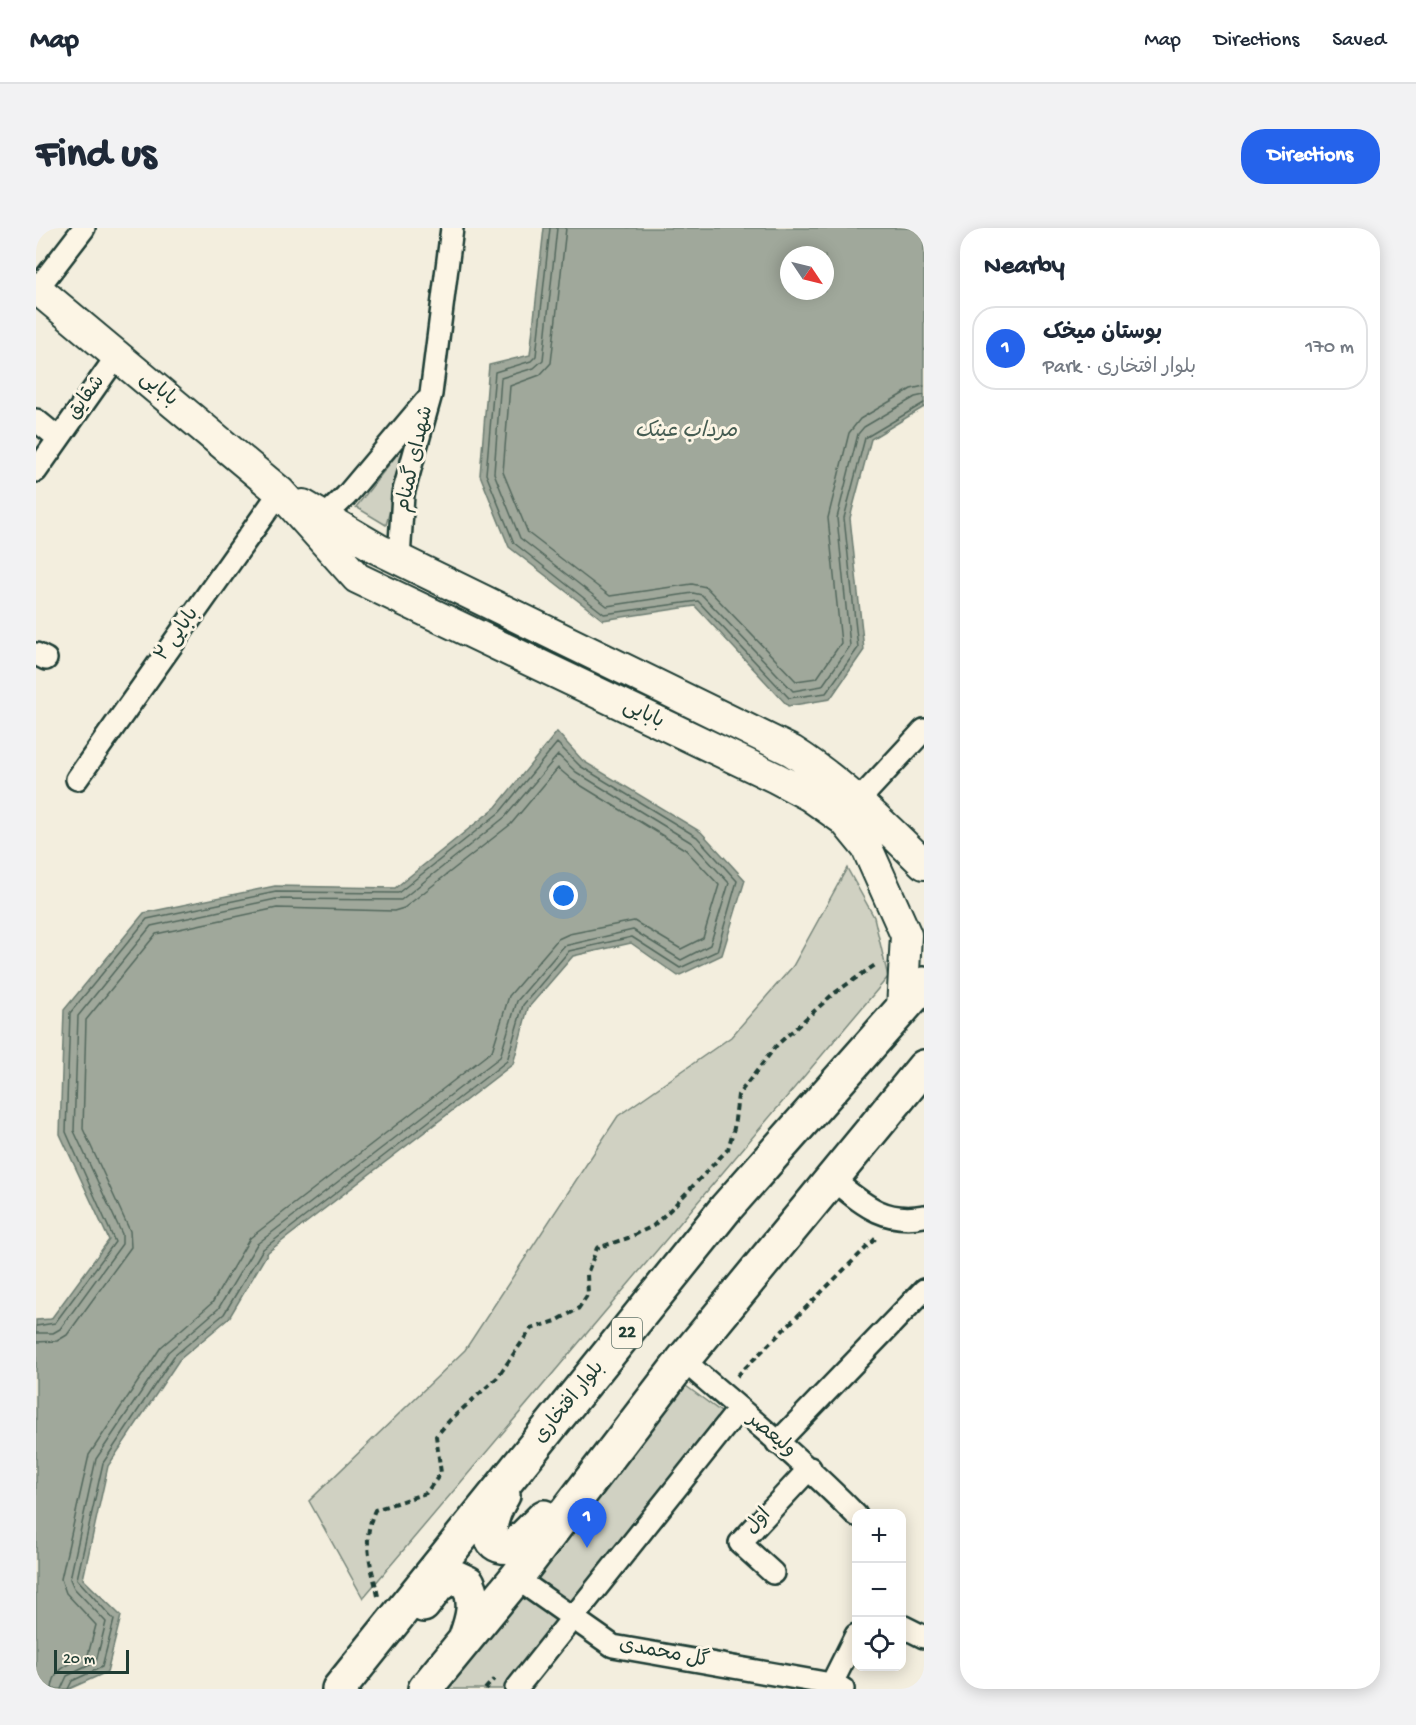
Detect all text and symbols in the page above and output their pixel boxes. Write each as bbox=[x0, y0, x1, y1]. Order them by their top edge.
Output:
text: Map bbox=[30, 25, 79, 58]
text: Map bbox=[1144, 29, 1181, 54]
text: Directions bbox=[1214, 29, 1299, 54]
text: Saved bbox=[1332, 29, 1386, 54]
button: Directions bbox=[1241, 129, 1380, 184]
text: Find us bbox=[36, 132, 156, 181]
north arrow bbox=[780, 246, 834, 300]
text: Nearby bbox=[984, 252, 1065, 283]
text: بوستان میخک bbox=[1043, 321, 1162, 347]
text: 1 bbox=[1001, 337, 1010, 360]
text: 170 m bbox=[1305, 337, 1354, 360]
text: Park · بلوار افتخاری bbox=[1043, 357, 1196, 380]
street label: بابایی bbox=[134, 367, 182, 412]
street label: شقایق bbox=[62, 371, 111, 425]
street label: شهدای گمنام bbox=[390, 403, 440, 514]
water label: مرداب عینک bbox=[635, 419, 738, 445]
street label: بابایی ۲ bbox=[150, 603, 205, 666]
street label: بابایی bbox=[619, 695, 667, 734]
your location bbox=[549, 881, 578, 910]
road number: 22 bbox=[612, 1318, 642, 1348]
street label: بلوار افتخاری bbox=[529, 1357, 610, 1449]
street label: ولیعصر bbox=[740, 1407, 801, 1463]
pin: 1 bbox=[568, 1498, 606, 1548]
street label: اول bbox=[740, 1503, 777, 1540]
map controls bbox=[852, 1509, 906, 1671]
button: + bbox=[852, 1509, 906, 1563]
button: − bbox=[852, 1563, 906, 1617]
button: locate bbox=[852, 1617, 906, 1671]
street label: گل محمدی bbox=[617, 1631, 712, 1674]
scale bar bbox=[54, 1647, 129, 1674]
text: 20 m bbox=[63, 1651, 95, 1670]

